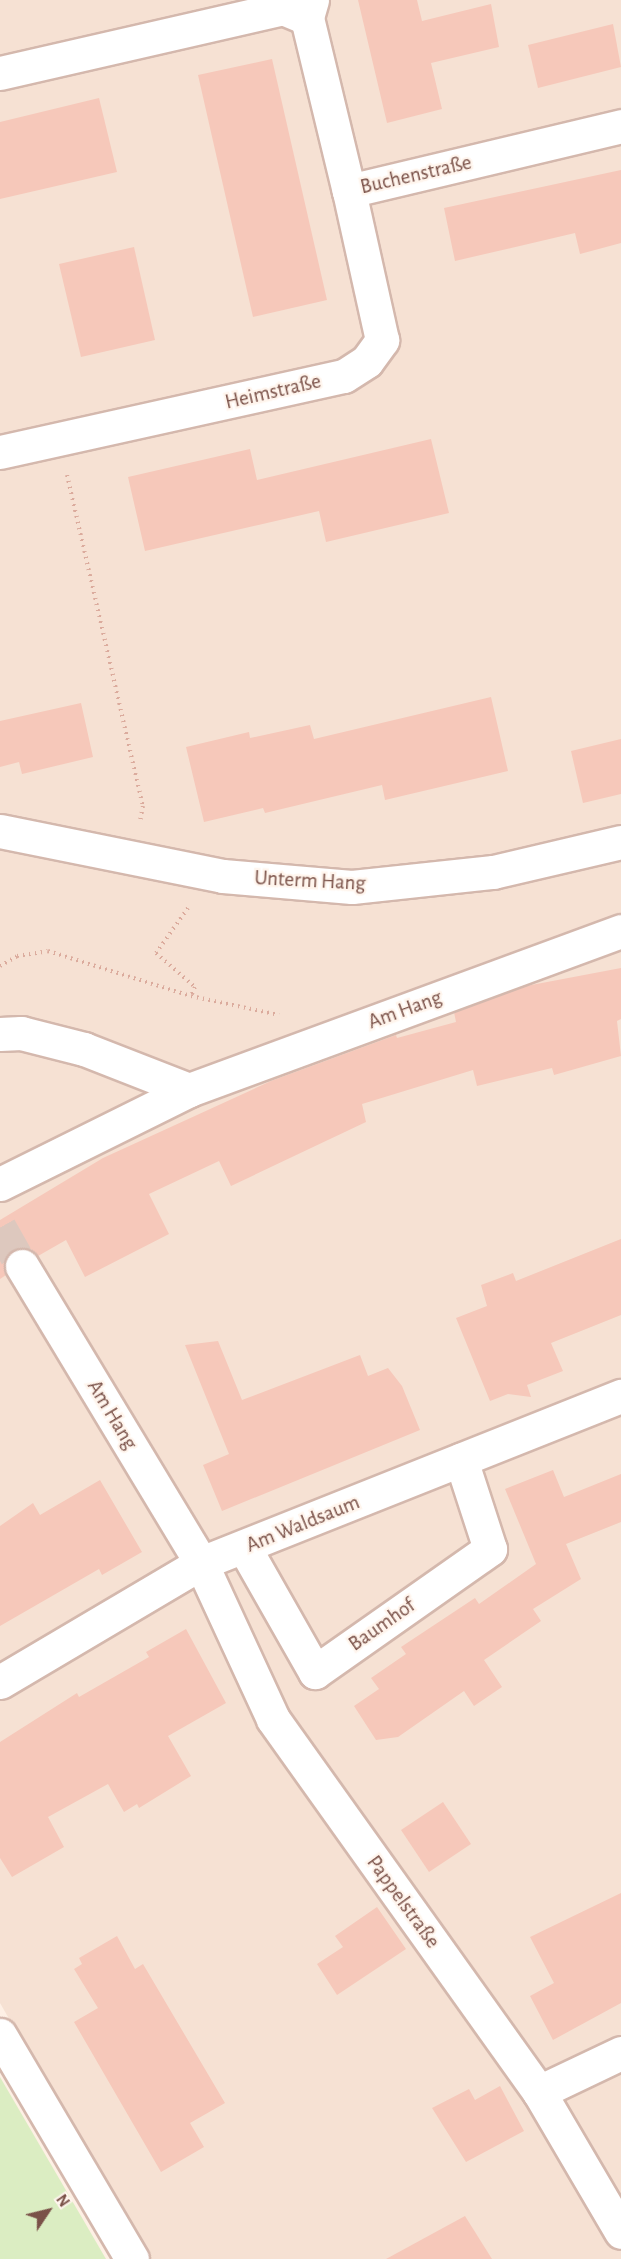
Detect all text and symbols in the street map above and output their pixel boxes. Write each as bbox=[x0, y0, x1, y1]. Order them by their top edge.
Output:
street label: Buchenstraße bbox=[358, 150, 474, 200]
street label: Heimstraße bbox=[223, 369, 323, 415]
street label: Unterm Hang bbox=[254, 866, 366, 896]
street label: Am Hang bbox=[365, 985, 445, 1035]
street label: Am Hang bbox=[81, 1376, 143, 1454]
street label: Am Waldsaum bbox=[242, 1490, 364, 1558]
street label: Baumhof bbox=[344, 1593, 420, 1657]
street label: Pappelstraße bbox=[361, 1851, 445, 1953]
north arrow bbox=[18, 2181, 78, 2241]
text: N bbox=[53, 2192, 72, 2210]

